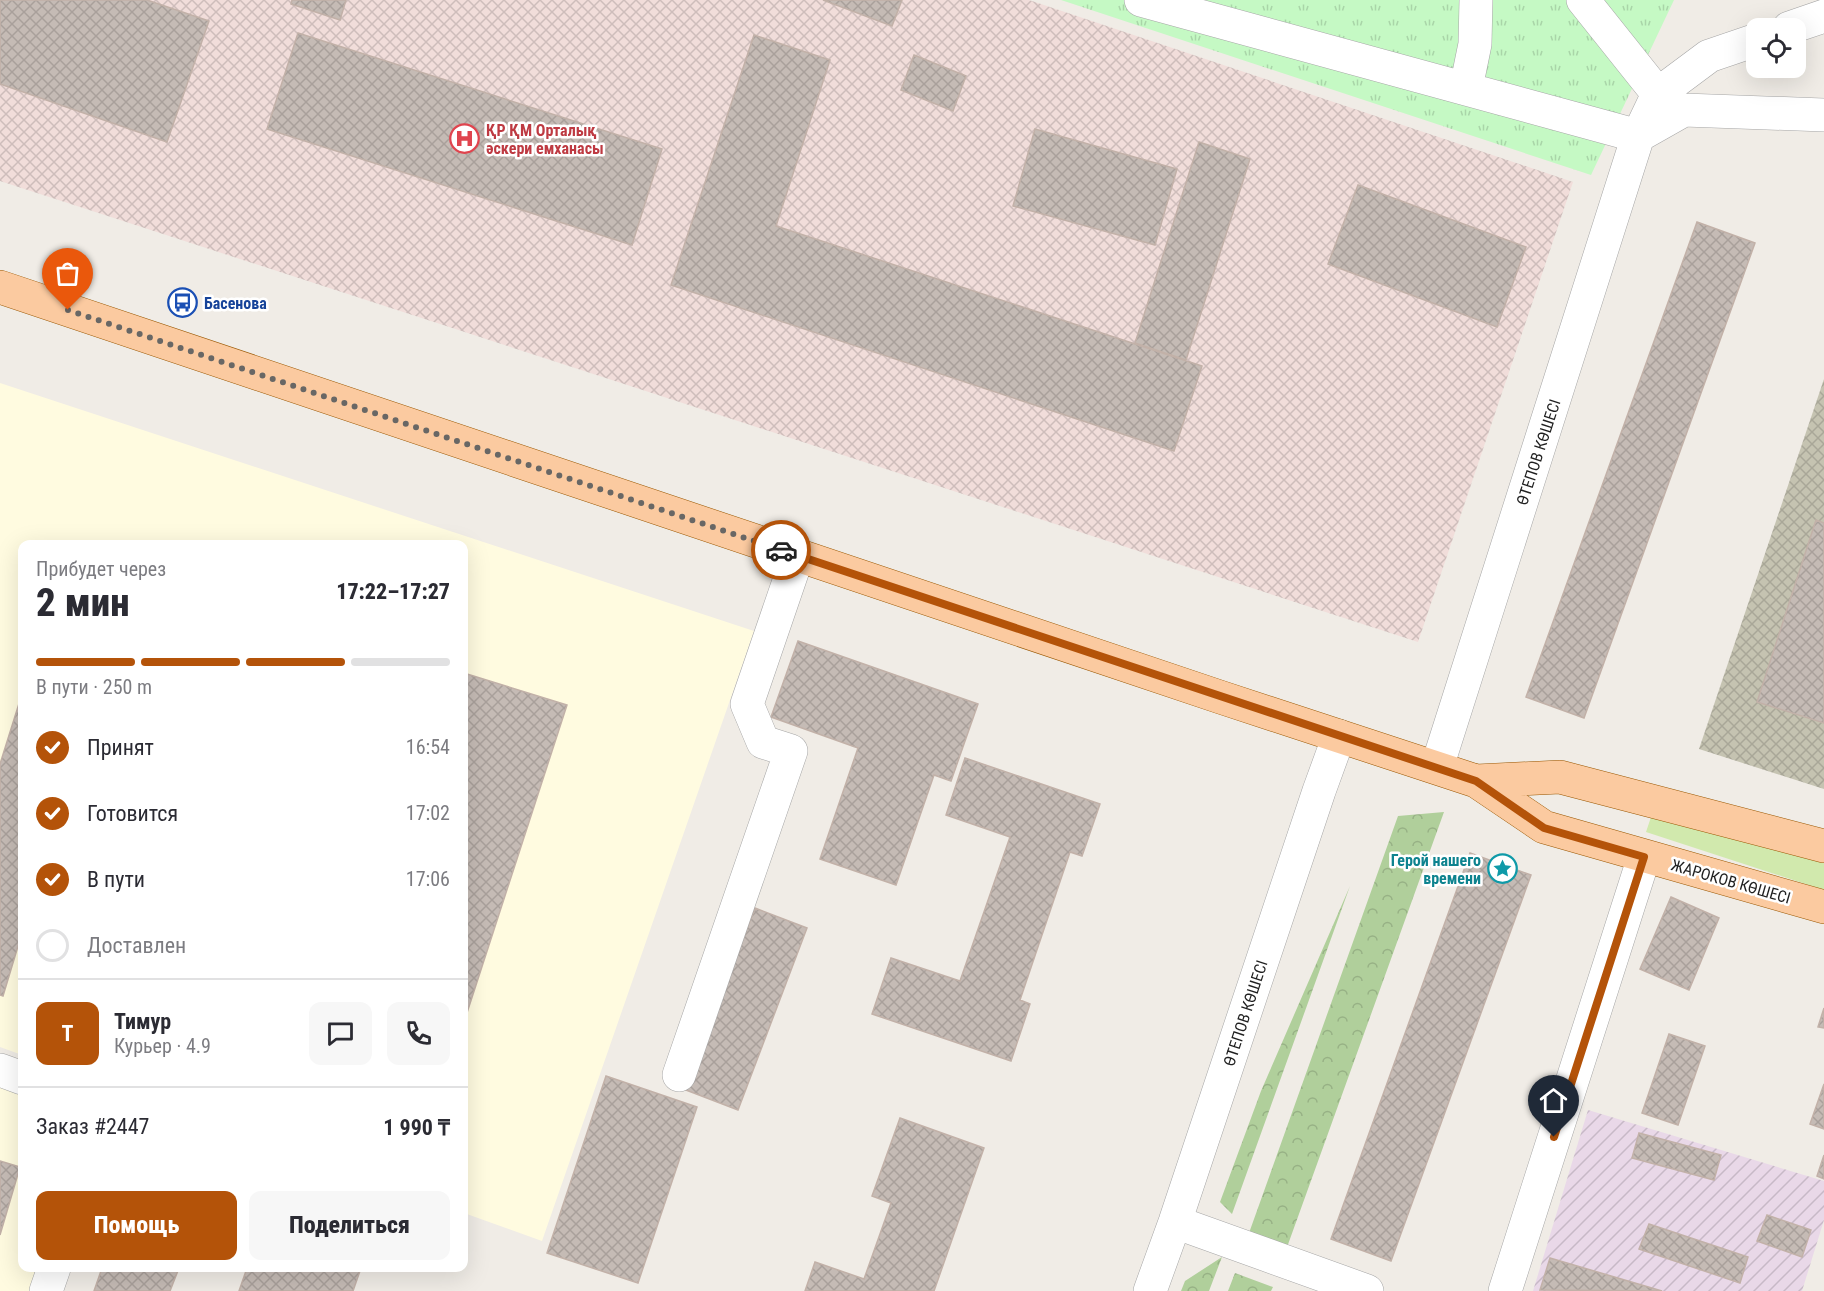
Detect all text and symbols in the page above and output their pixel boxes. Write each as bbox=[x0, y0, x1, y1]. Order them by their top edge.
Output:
map controls bbox=[1746, 18, 1806, 78]
button: locate bbox=[1746, 18, 1806, 78]
place label: ҚР ҚМ Орталық әскери емханасы bbox=[486, 121, 604, 158]
hospital icon: ҚР ҚМ Орталық әскери емханасы bbox=[449, 123, 481, 155]
pin bbox=[42, 248, 93, 310]
icon: bag bbox=[51, 257, 84, 290]
bus stop icon: Басенова bbox=[167, 287, 199, 319]
place label: Басенова bbox=[204, 294, 267, 313]
street label: ӨТЕПОВ КӨШЕСІ bbox=[1512, 397, 1565, 507]
courier bbox=[751, 520, 811, 580]
icon: car bbox=[765, 534, 798, 567]
text: Прибудет через bbox=[36, 557, 166, 581]
text: 17:22–17:27 bbox=[336, 579, 450, 604]
text: 2 мин bbox=[36, 580, 130, 626]
text: В пути · 250 m bbox=[36, 675, 152, 699]
icon: check bbox=[36, 731, 69, 764]
text: Принят bbox=[87, 735, 154, 760]
text: 16:54 bbox=[406, 735, 450, 759]
icon: check bbox=[36, 797, 69, 830]
text: Готовится bbox=[87, 801, 178, 826]
text: 17:02 bbox=[406, 801, 450, 825]
place label: Герой нашего времени bbox=[1391, 851, 1481, 888]
place icon: Герой нашего времени bbox=[1486, 853, 1518, 885]
street label: ЖАРОКОВ КӨШЕСІ bbox=[1669, 855, 1793, 908]
icon: check bbox=[36, 863, 69, 896]
text: В пути bbox=[87, 867, 145, 892]
text: 17:06 bbox=[406, 867, 450, 891]
text: Доставлен bbox=[87, 933, 186, 958]
street label: ӨТЕПОВ КӨШЕСІ bbox=[1219, 958, 1272, 1068]
button: chat bbox=[309, 1002, 372, 1065]
button: phone bbox=[387, 1002, 450, 1065]
text: Тимур bbox=[114, 1009, 171, 1034]
text: Т bbox=[62, 1021, 73, 1046]
text: Курьер · 4.9 bbox=[114, 1034, 211, 1058]
pin bbox=[1528, 1075, 1579, 1137]
icon: home bbox=[1537, 1084, 1570, 1117]
text: Заказ #2447 bbox=[36, 1114, 149, 1139]
text: 1 990 ₸ bbox=[383, 1115, 450, 1140]
button: Помощь bbox=[36, 1191, 237, 1260]
button: Поделиться bbox=[249, 1191, 450, 1260]

